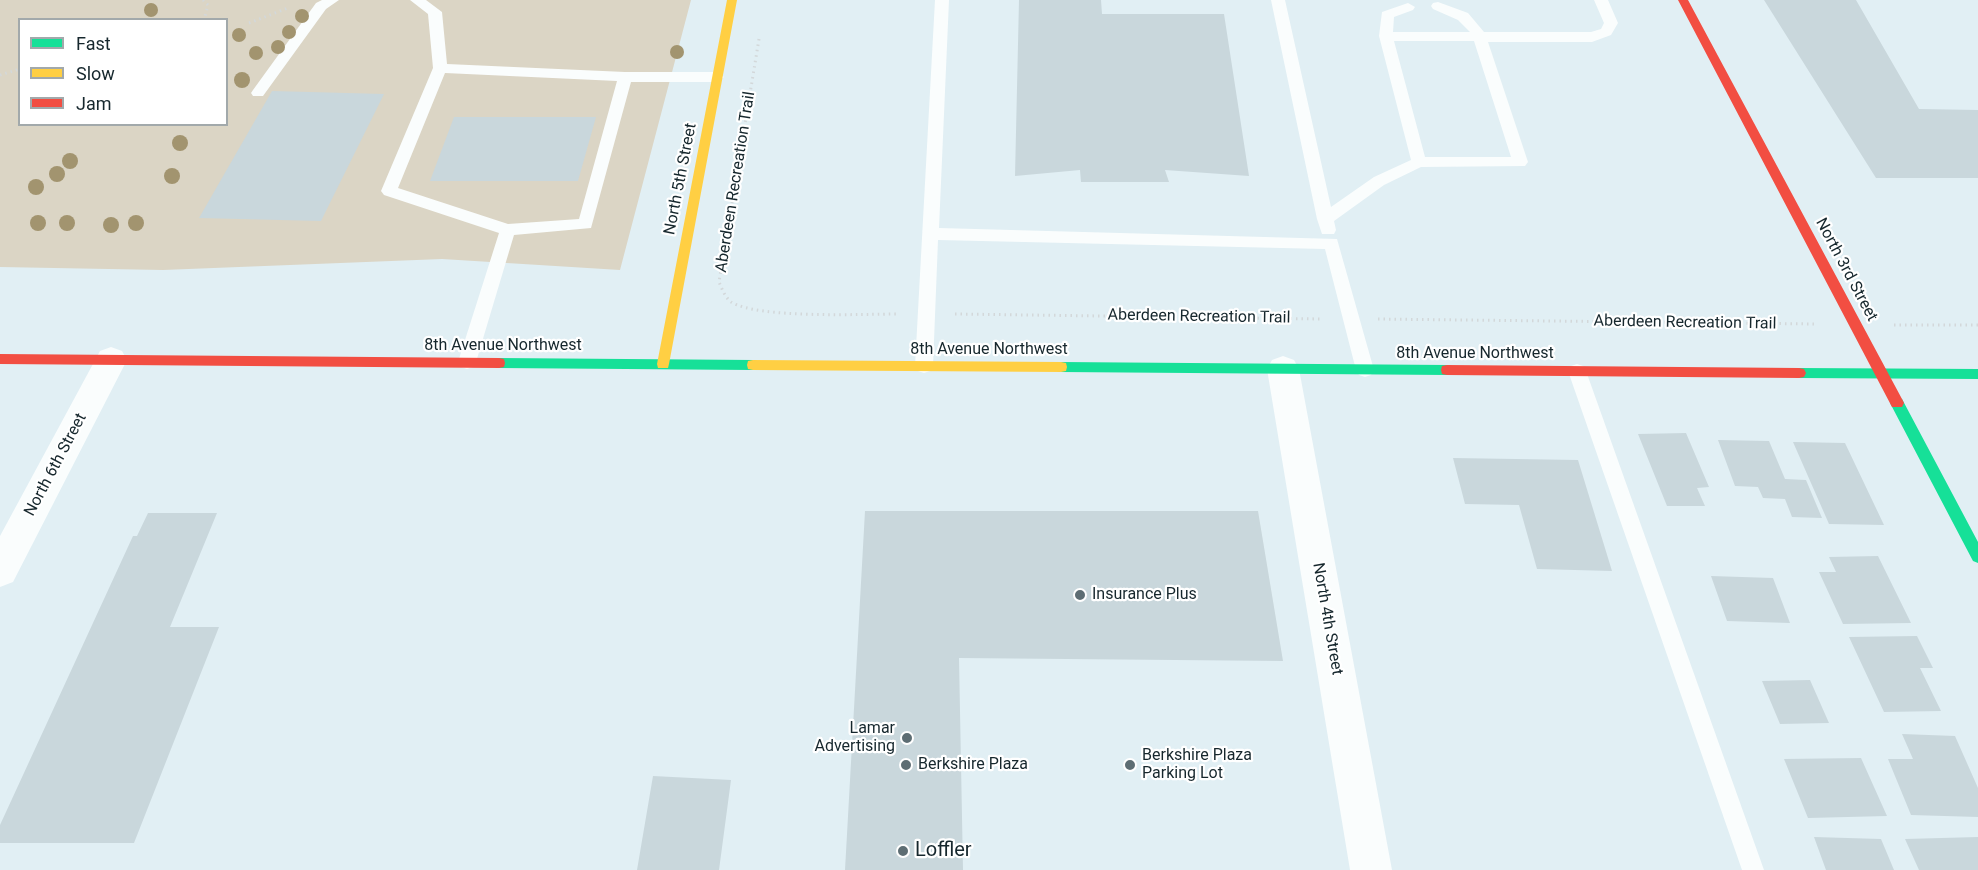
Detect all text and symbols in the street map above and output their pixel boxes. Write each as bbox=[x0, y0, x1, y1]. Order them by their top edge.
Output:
legend bbox=[18, 18, 228, 126]
text: Fast bbox=[76, 33, 111, 54]
text: Slow bbox=[76, 63, 115, 84]
street label: Aberdeen Recreation Trail bbox=[712, 90, 760, 274]
text: Jam bbox=[76, 93, 112, 114]
street label: North 5th Street bbox=[661, 121, 701, 237]
street label: North 3rd Street bbox=[1811, 215, 1881, 325]
street label: Aberdeen Recreation Trail bbox=[1107, 306, 1291, 328]
street label: Aberdeen Recreation Trail bbox=[1593, 312, 1777, 334]
street label: 8th Avenue Northwest bbox=[424, 336, 582, 356]
street label: 8th Avenue Northwest bbox=[910, 340, 1068, 360]
street label: 8th Avenue Northwest bbox=[1396, 344, 1554, 364]
street label: North 6th Street bbox=[21, 410, 91, 520]
street label: North 4th Street bbox=[1308, 561, 1346, 677]
place label: Insurance Plus bbox=[1092, 585, 1197, 605]
marker: Insurance Plus bbox=[1073, 588, 1087, 602]
place label: Lamar Advertising bbox=[814, 719, 895, 757]
marker: Lamar Advertising bbox=[900, 731, 914, 745]
place label: Berkshire Plaza Parking Lot bbox=[1142, 746, 1252, 784]
place label: Berkshire Plaza bbox=[918, 755, 1028, 775]
marker: Berkshire Plaza bbox=[899, 758, 913, 772]
marker: Berkshire Plaza Parking Lot bbox=[1123, 758, 1137, 772]
place label: Loffler bbox=[915, 839, 972, 863]
marker: Loffler bbox=[896, 844, 910, 858]

